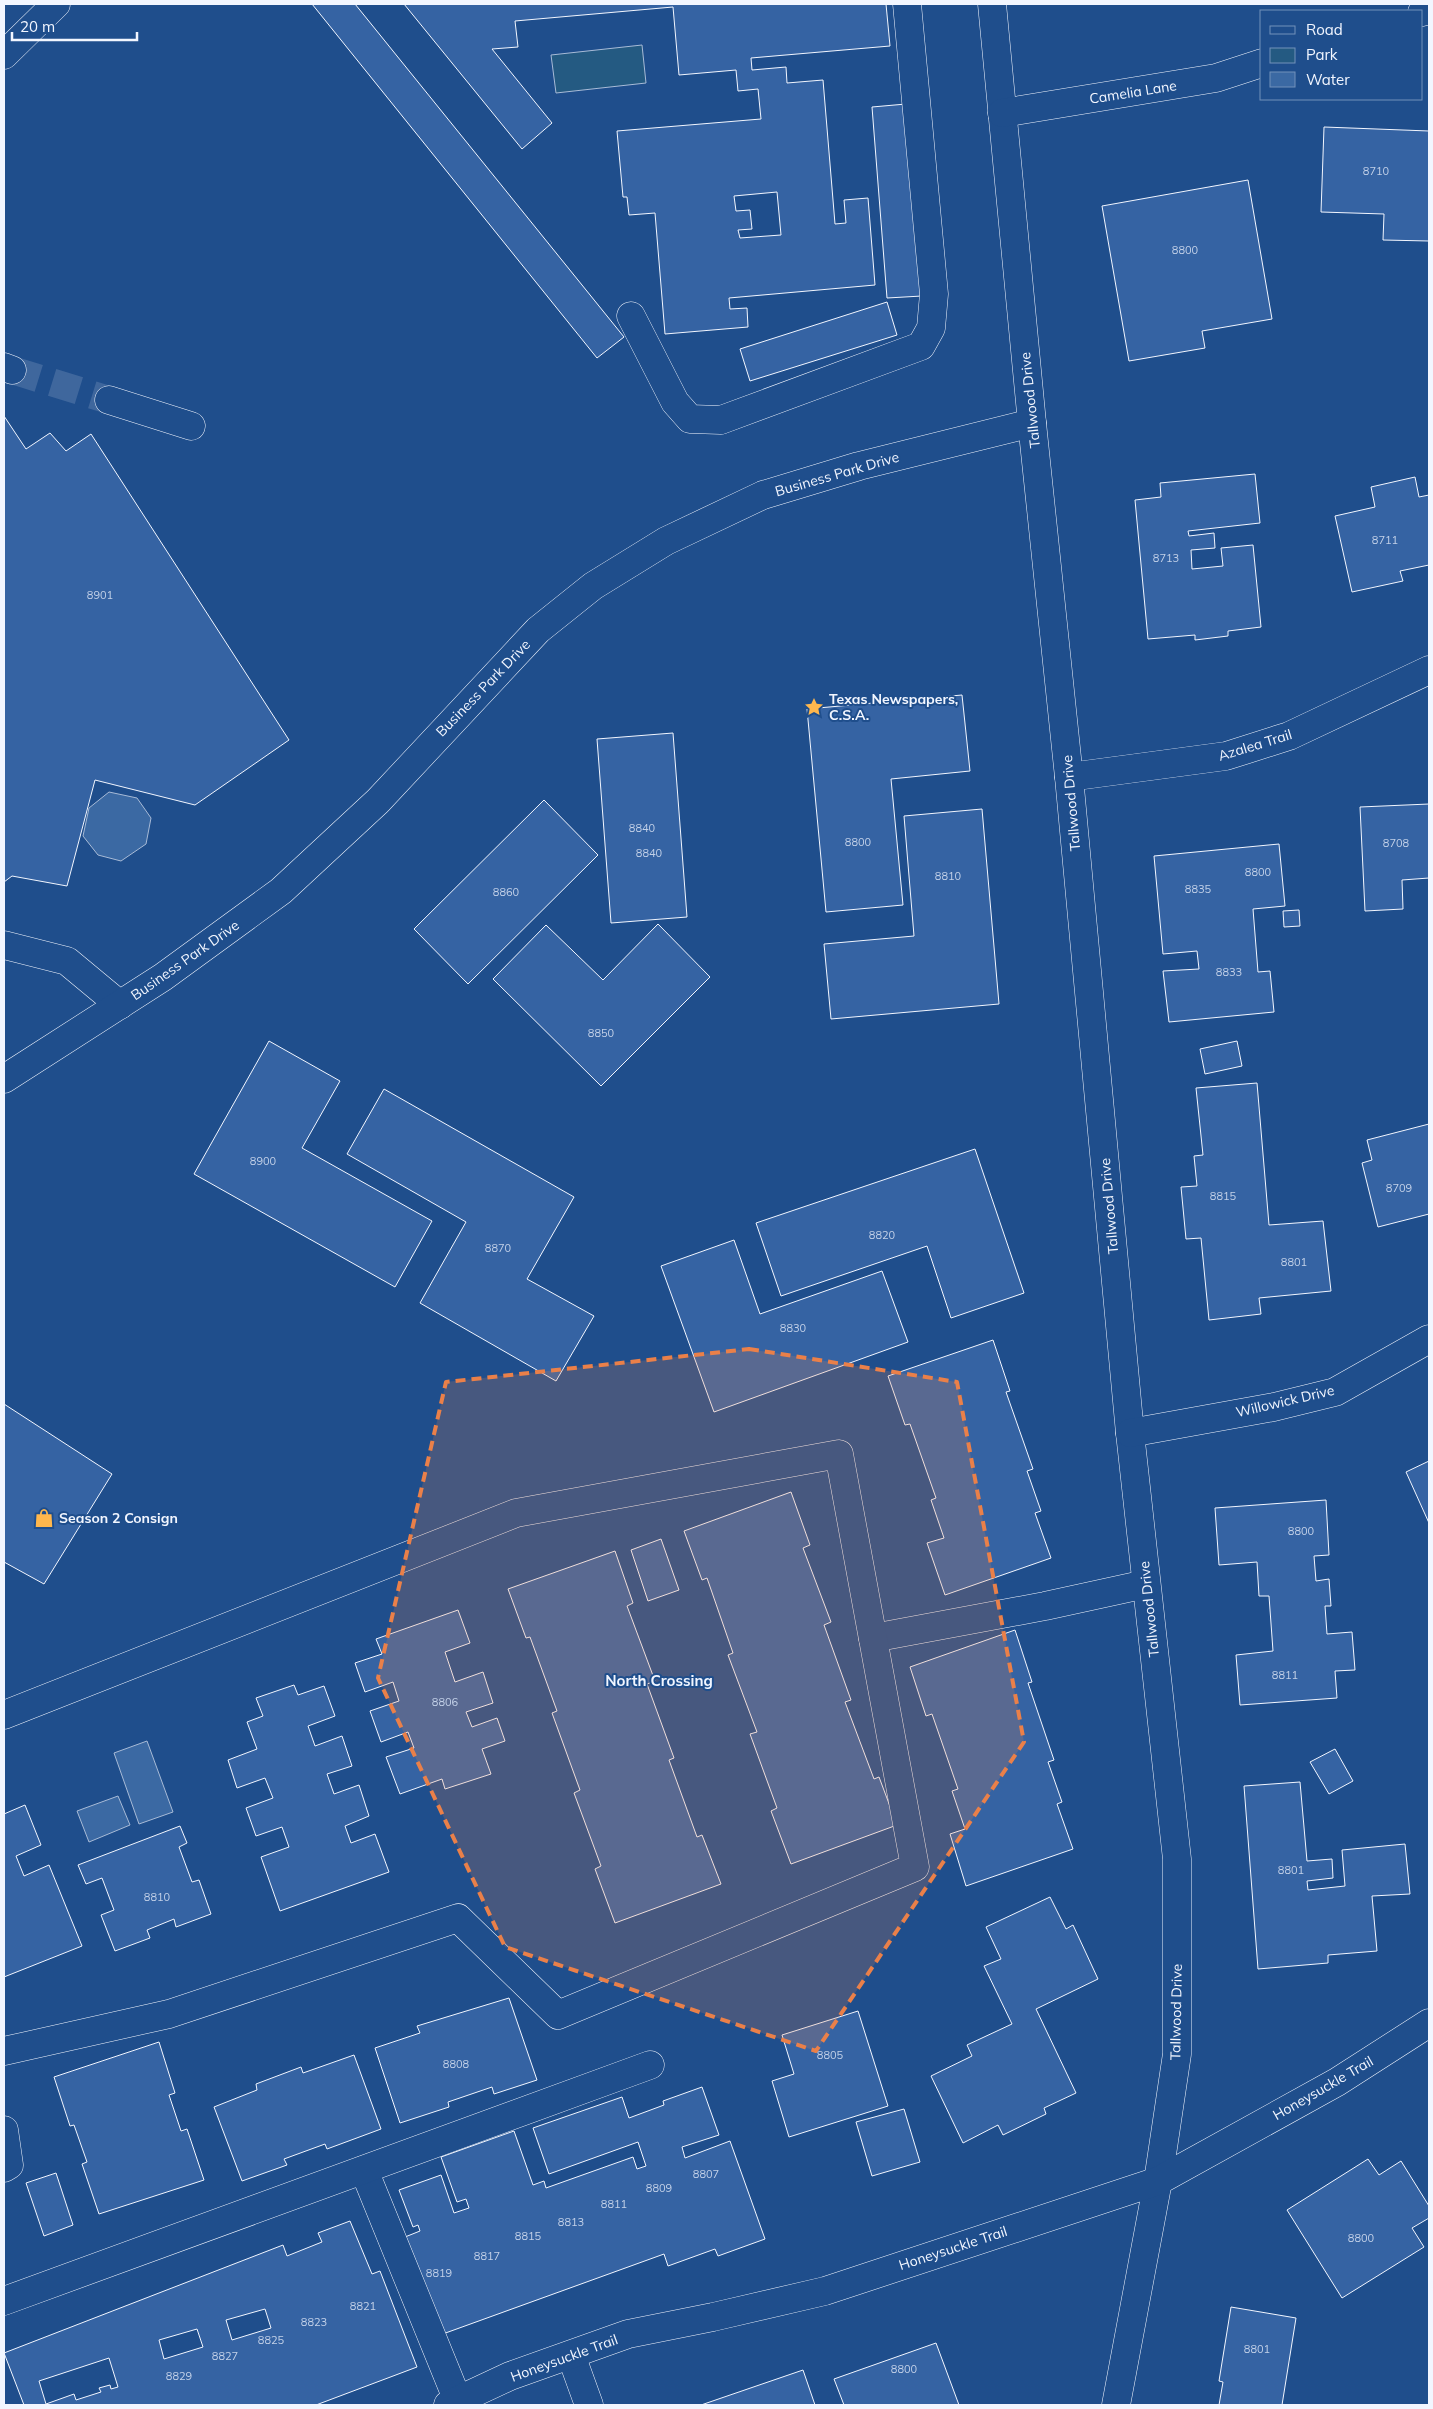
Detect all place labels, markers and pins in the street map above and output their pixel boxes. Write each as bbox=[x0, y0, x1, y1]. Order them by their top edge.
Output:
place label: Texas Newspapers, C.S.A. bbox=[829, 690, 958, 724]
place icon: Texas Newspapers, C.S.A. bbox=[803, 696, 825, 718]
shop icon: Season 2 Consign bbox=[33, 1507, 55, 1529]
place label: Season 2 Consign bbox=[59, 1509, 178, 1527]

